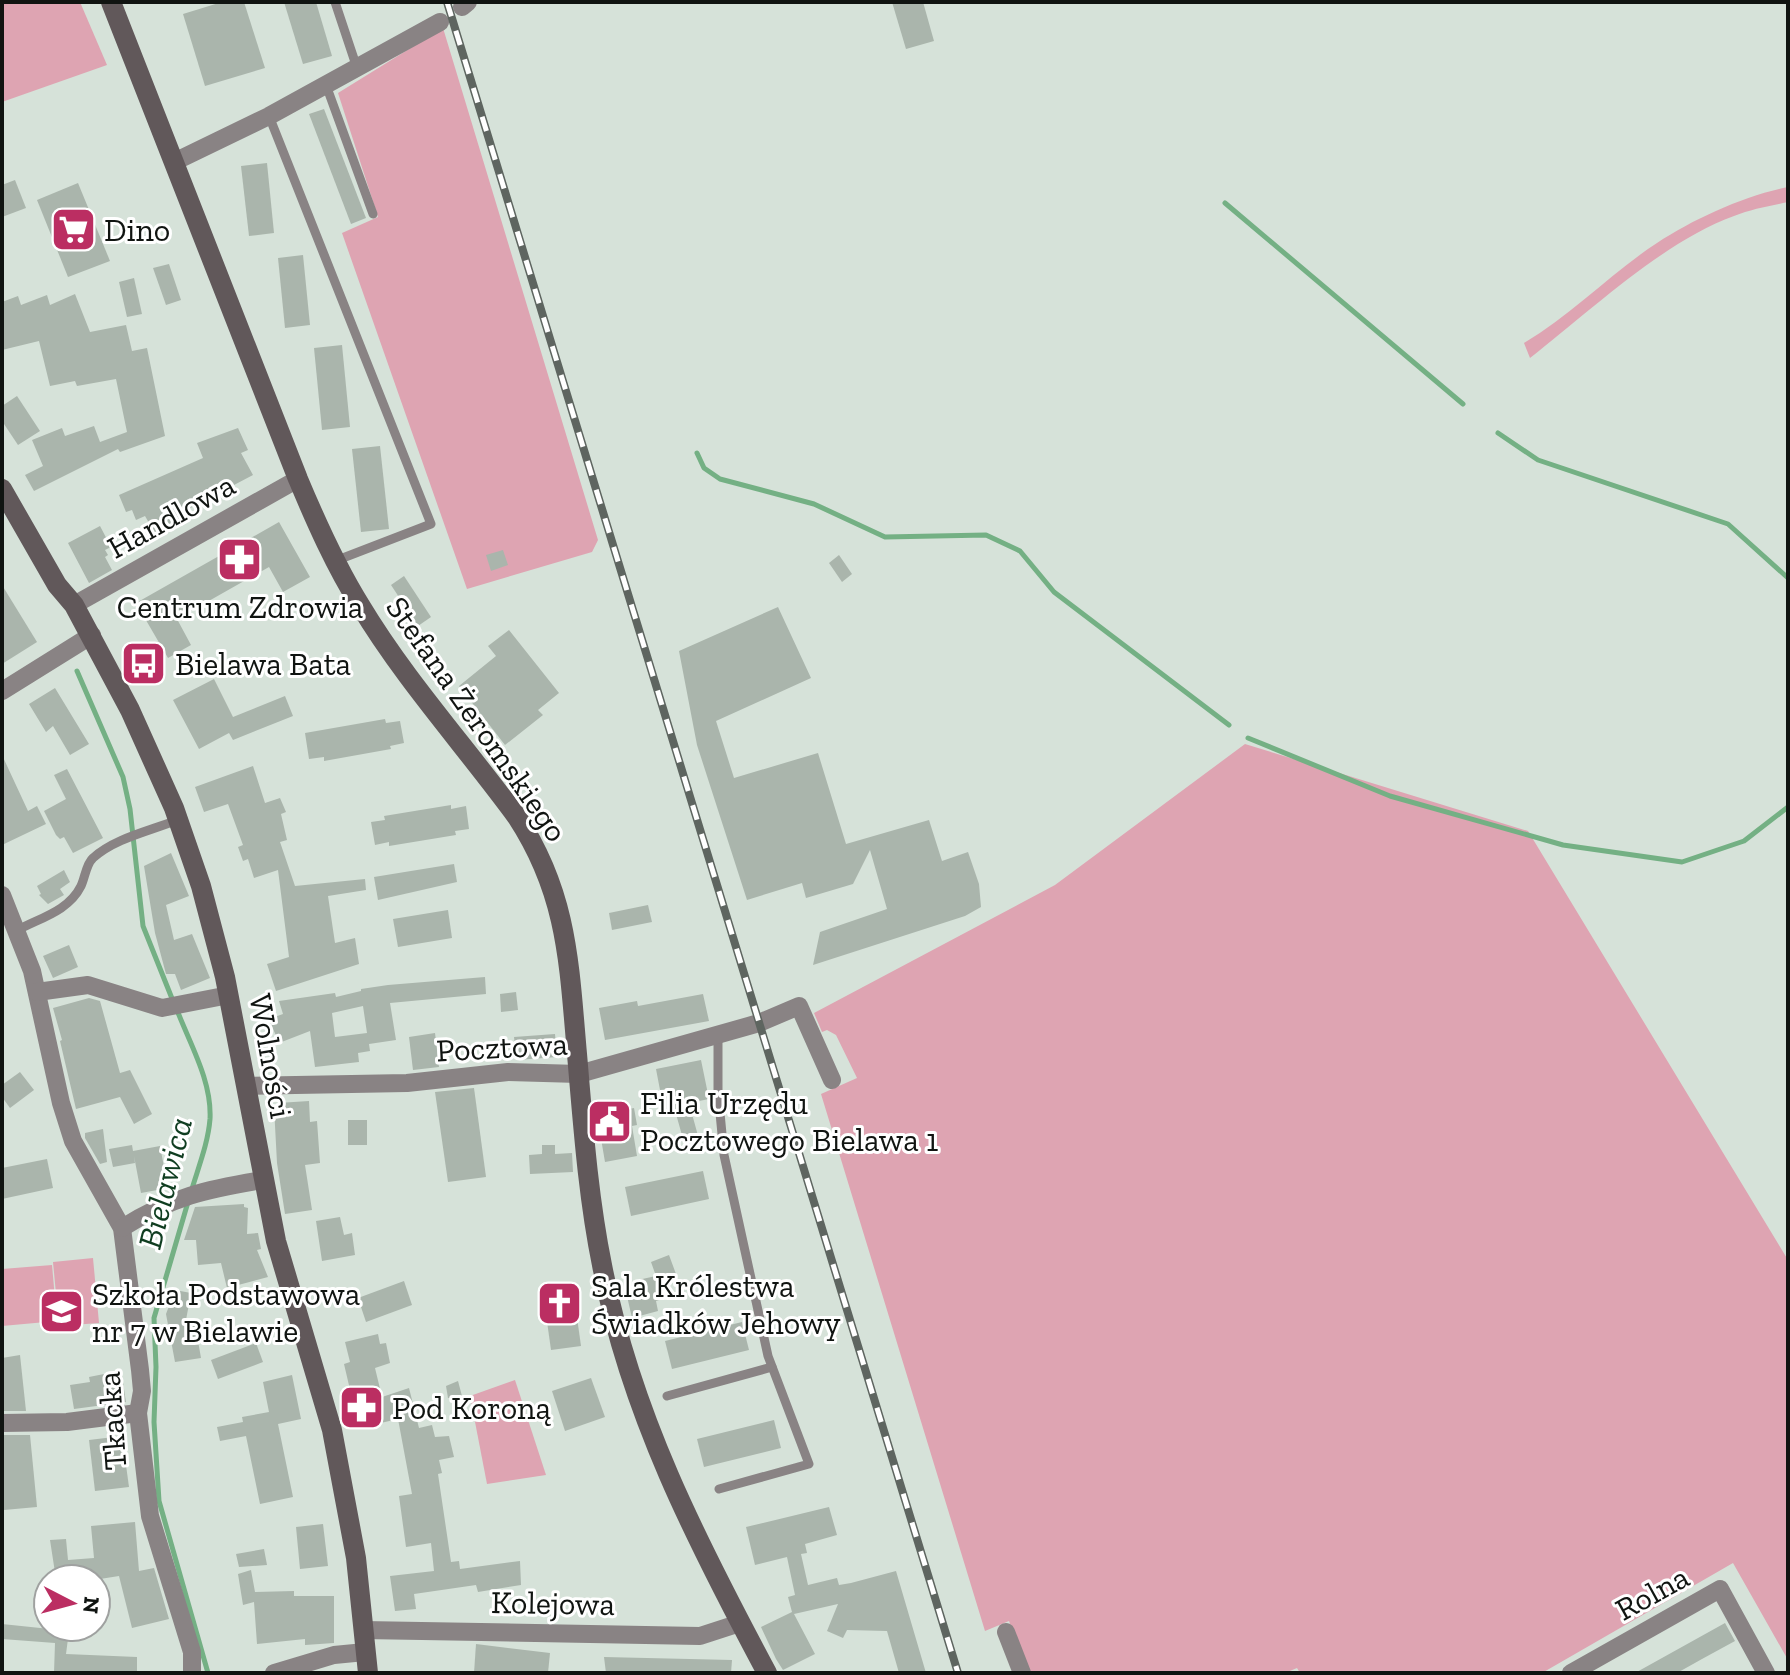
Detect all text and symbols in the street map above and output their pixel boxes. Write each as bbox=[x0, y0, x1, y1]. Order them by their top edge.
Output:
supermarket icon: Dino bbox=[49, 206, 97, 254]
place label: Dino bbox=[104, 211, 170, 249]
street label: Handlowa bbox=[101, 465, 241, 567]
pharmacy icon: Centrum Zdrowia bbox=[216, 536, 264, 584]
place label: Centrum Zdrowia bbox=[117, 588, 363, 626]
street label: Stefana Żeromskiego bbox=[378, 589, 576, 849]
bus stop icon: Bielawa Bata bbox=[120, 640, 168, 688]
place label: Bielawa Bata bbox=[175, 645, 351, 683]
street label: Wolności bbox=[241, 991, 301, 1121]
street label: Pocztowa bbox=[435, 1025, 569, 1069]
place label: Filia Urzędu Pocztowego Bielawa 1 bbox=[640, 1084, 938, 1159]
public building icon: Filia Urzędu Pocztowego Bielawa 1 bbox=[585, 1097, 633, 1145]
water label: Bielawica bbox=[129, 1113, 201, 1253]
place label: Sala Królestwa Świadków Jehowy bbox=[591, 1267, 841, 1342]
place label: Szkoła Podstawowa nr 7 w Bielawie bbox=[92, 1275, 360, 1350]
church icon: Sala Królestwa Świadków Jehowy bbox=[536, 1280, 584, 1328]
school or university icon: Szkoła Podstawowa nr 7 w Bielawie bbox=[37, 1288, 85, 1336]
street label: Tkacka bbox=[90, 1370, 134, 1472]
pharmacy icon: Pod Koroną bbox=[337, 1384, 385, 1432]
place label: Pod Koroną bbox=[392, 1389, 551, 1427]
street label: Rolna bbox=[1609, 1557, 1695, 1629]
north arrow bbox=[32, 1563, 112, 1643]
street label: Kolejowa bbox=[491, 1583, 615, 1623]
text: N bbox=[77, 1595, 106, 1615]

